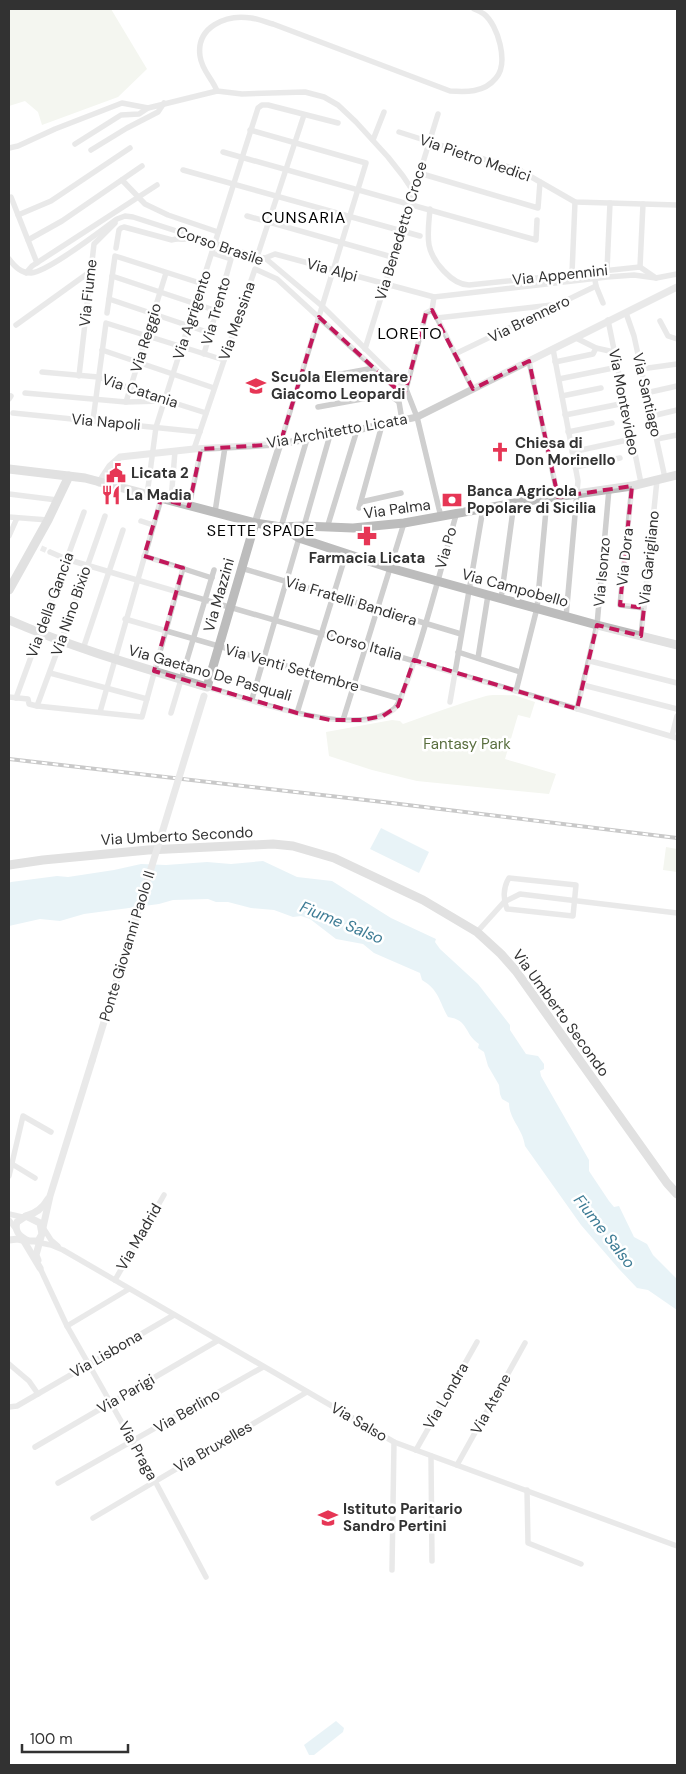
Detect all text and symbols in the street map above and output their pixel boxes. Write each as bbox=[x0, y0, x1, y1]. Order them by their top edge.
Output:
street label: Via Pietro Medici bbox=[417, 130, 533, 186]
street label: Via Benedetto Croce bbox=[370, 159, 432, 303]
district label: CUNSARIA bbox=[262, 207, 346, 228]
street label: Corso Brasile bbox=[174, 222, 266, 270]
street label: Via Alpi bbox=[304, 254, 360, 286]
street label: Via Fiume bbox=[75, 258, 101, 328]
street label: Via Appennini bbox=[511, 260, 609, 290]
street label: Via Agrigento bbox=[168, 268, 216, 362]
street label: Via Trento bbox=[197, 274, 235, 348]
street label: Via Messina bbox=[214, 279, 260, 363]
street label: Via Brennero bbox=[485, 291, 573, 347]
street label: Via Reggio bbox=[126, 301, 166, 375]
district label: LORETO bbox=[377, 323, 443, 344]
street label: Via Montevideo bbox=[604, 347, 644, 457]
street label: Via Santiago bbox=[628, 351, 666, 439]
place label: Scuola Elementare Giacomo Leopardi bbox=[271, 367, 408, 404]
street label: Via Catania bbox=[99, 369, 181, 413]
school or university icon: Scuola Elementare Giacomo Leopardi bbox=[245, 375, 267, 397]
street label: Via Napoli bbox=[70, 409, 142, 435]
street label: Via Architetto Licata bbox=[265, 409, 409, 453]
place label: Chiesa di Don Morinello bbox=[515, 433, 616, 470]
church icon: Chiesa di Don Morinello bbox=[489, 441, 511, 463]
public building icon: Licata 2 bbox=[105, 462, 127, 484]
place label: Licata 2 bbox=[131, 463, 189, 483]
place label: Banca Agricola Popolare di Sicilia bbox=[467, 481, 596, 518]
restaurant icon: La Madia bbox=[100, 484, 122, 506]
place label: La Madia bbox=[126, 485, 192, 505]
bank icon: Banca Agricola Popolare di Sicilia bbox=[441, 489, 463, 511]
street label: Via Palma bbox=[362, 494, 432, 524]
street label: Via Garigliano bbox=[634, 509, 664, 607]
district label: SETTE SPADE bbox=[207, 520, 315, 541]
pharmacy icon: Farmacia Licata bbox=[356, 525, 378, 547]
street label: Via Po bbox=[430, 525, 462, 571]
street label: Via Dora bbox=[612, 527, 638, 587]
street label: Via Isonzo bbox=[589, 536, 615, 608]
place label: Farmacia Licata bbox=[309, 548, 425, 568]
street label: Via della Gancia bbox=[22, 549, 78, 661]
street label: Via Mazzini bbox=[199, 556, 239, 634]
street label: Via Nino Bixio bbox=[46, 563, 96, 659]
street label: Via Campobello bbox=[459, 564, 571, 612]
street label: Via Fratelli Bandiera bbox=[283, 571, 419, 631]
street label: Corso Italia bbox=[324, 625, 404, 665]
street label: Via Venti Settembre bbox=[222, 639, 362, 697]
street label: Via Gaetano De Pasquali bbox=[126, 640, 294, 706]
park label: Fantasy Park bbox=[423, 734, 511, 754]
street label: Via Umberto Secondo bbox=[100, 822, 254, 850]
street label: Ponte Giovanni Paolo II bbox=[95, 868, 159, 1024]
water label: Fiume Salso bbox=[297, 896, 387, 949]
street label: Via Umberto Secondo bbox=[508, 945, 614, 1081]
water label: Fiume Salso bbox=[569, 1190, 640, 1273]
street label: Via Madrid bbox=[112, 1200, 166, 1274]
street label: Via Lisbona bbox=[66, 1325, 146, 1383]
street label: Via Londra bbox=[419, 1359, 473, 1433]
street label: Via Parigi bbox=[94, 1369, 158, 1419]
street label: Via Atene bbox=[466, 1370, 516, 1438]
street label: Via Berlino bbox=[150, 1384, 224, 1438]
street label: Via Salso bbox=[327, 1398, 391, 1446]
street label: Via Bruxelles bbox=[170, 1416, 256, 1478]
street label: Via Praga bbox=[114, 1418, 162, 1484]
place label: Istituto Paritario Sandro Pertini bbox=[343, 1499, 463, 1536]
school or university icon: Istituto Paritario Sandro Pertini bbox=[317, 1507, 339, 1529]
scale bar bbox=[22, 1722, 129, 1754]
text: 100 m bbox=[30, 1729, 73, 1749]

